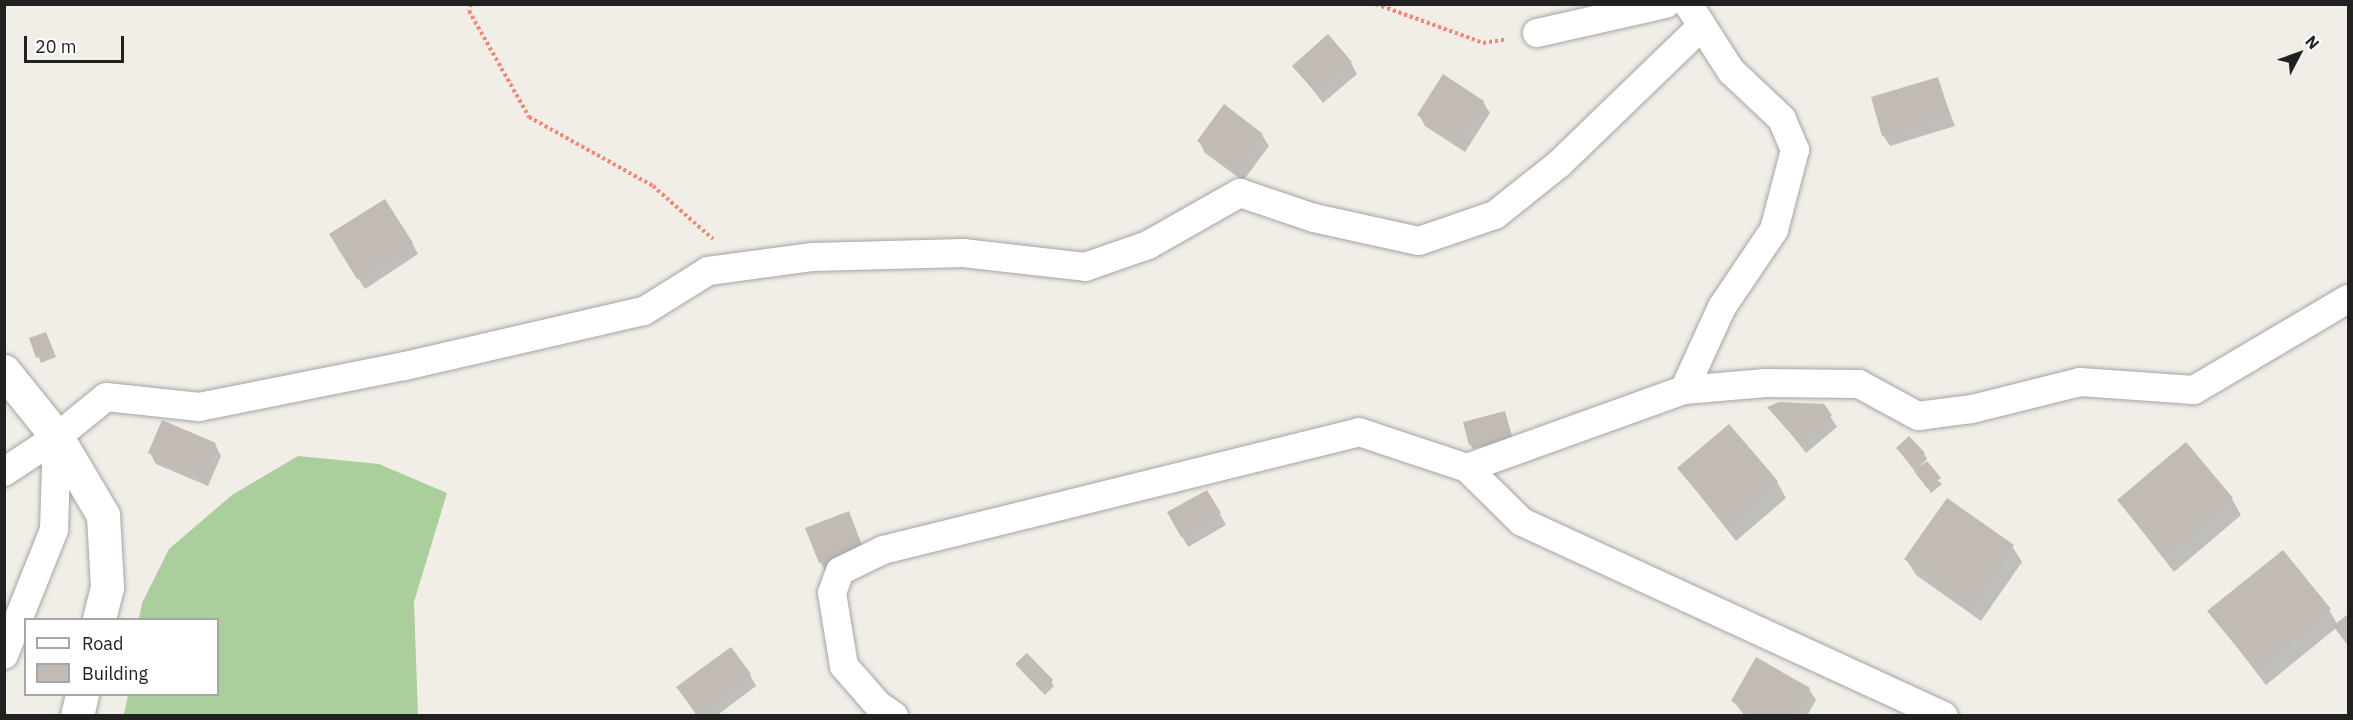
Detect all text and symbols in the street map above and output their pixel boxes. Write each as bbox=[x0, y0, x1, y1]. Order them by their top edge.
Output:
scale bar bbox=[27, 24, 128, 62]
north arrow bbox=[2269, 24, 2329, 84]
text: N bbox=[2301, 31, 2324, 53]
text: 20 m bbox=[35, 35, 77, 58]
legend bbox=[24, 618, 219, 696]
text: Road bbox=[82, 632, 123, 655]
text: Building bbox=[82, 662, 148, 685]

